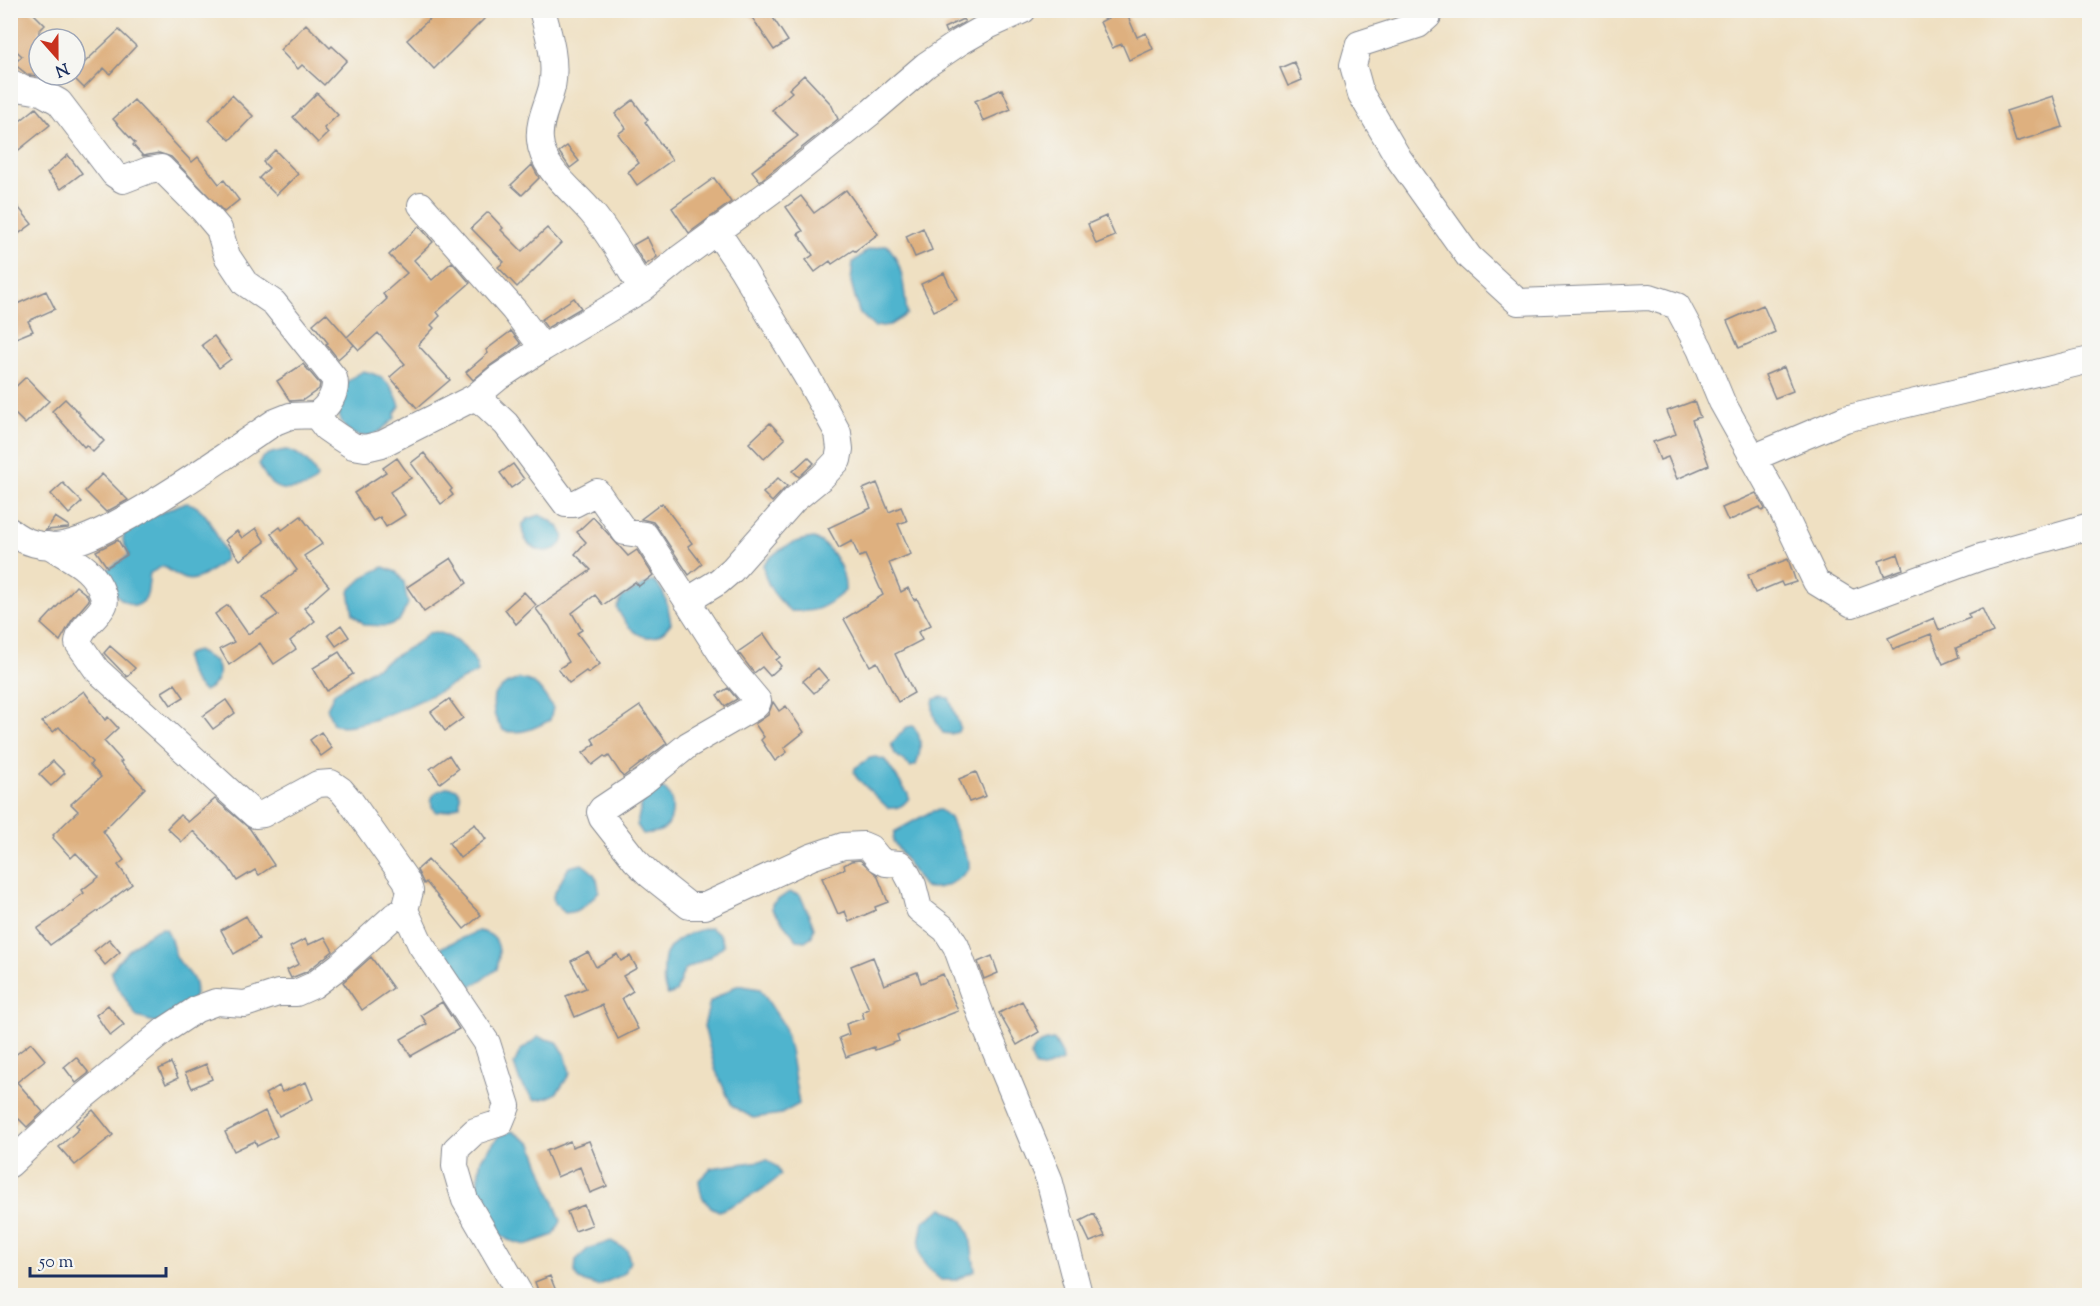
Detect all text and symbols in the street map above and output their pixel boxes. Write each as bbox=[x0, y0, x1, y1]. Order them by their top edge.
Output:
north arrow bbox=[27, 27, 87, 87]
text: N bbox=[51, 56, 72, 82]
scale bar bbox=[30, 1240, 166, 1278]
text: 50 m bbox=[38, 1250, 74, 1276]

